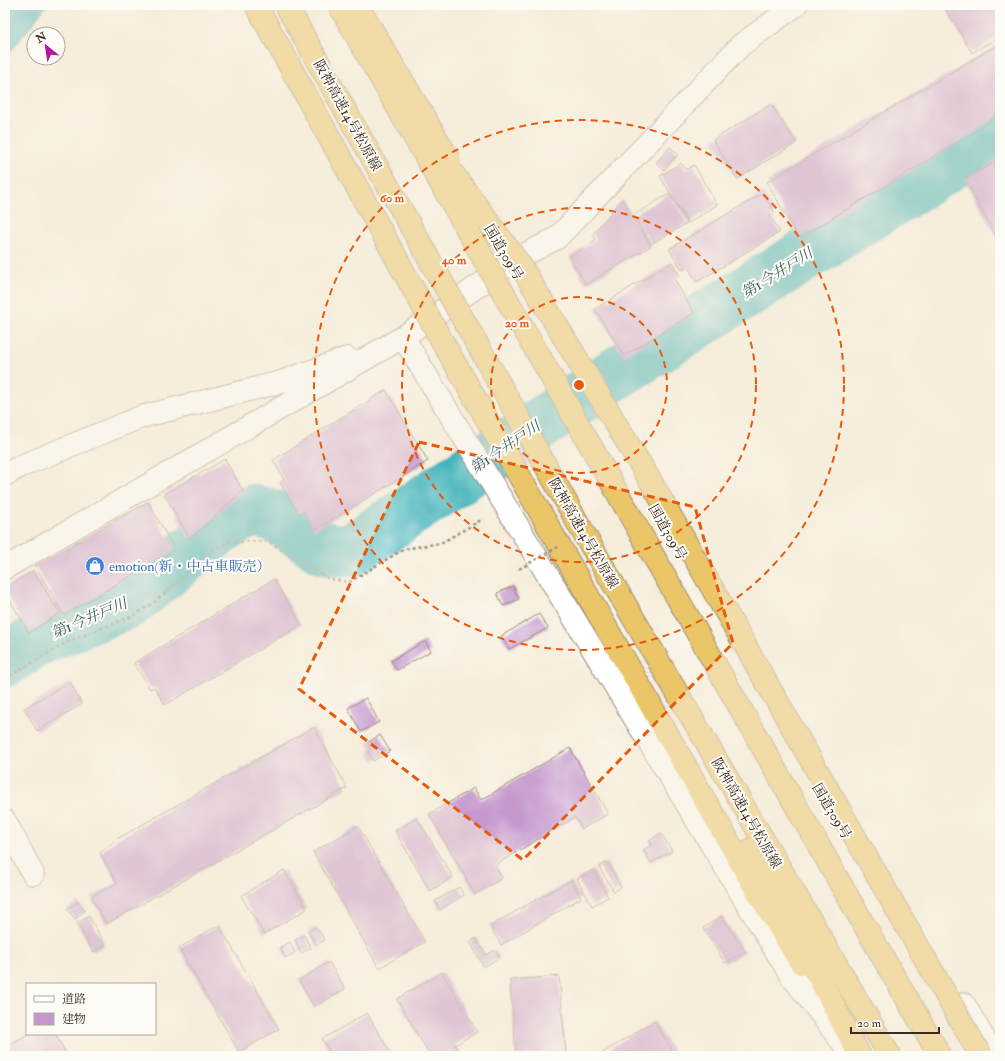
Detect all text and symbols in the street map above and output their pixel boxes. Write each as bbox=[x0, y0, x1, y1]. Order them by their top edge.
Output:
north arrow bbox=[26, 26, 66, 66]
text: N bbox=[33, 29, 50, 46]
street label: 阪神高速14号松原線 bbox=[310, 57, 385, 174]
text: 60 m bbox=[380, 191, 405, 206]
street label: 国道309号 bbox=[480, 221, 527, 283]
water label: 第1今井戸川 bbox=[738, 243, 818, 303]
text: 40 m bbox=[441, 253, 467, 268]
text: 20 m bbox=[505, 316, 530, 331]
centre of rings bbox=[572, 378, 586, 392]
water label: 第1今井戸川 bbox=[467, 416, 546, 478]
street label: 阪神高速14号松原線 bbox=[545, 475, 622, 591]
street label: 国道309号 bbox=[645, 501, 690, 563]
shop icon: emotion(新・中古車販売） bbox=[84, 555, 106, 577]
place label: emotion(新・中古車販売） bbox=[109, 558, 271, 575]
water label: 第1今井戸川 bbox=[48, 593, 132, 643]
street label: 阪神高速14号松原線 bbox=[708, 755, 785, 871]
street label: 国道309号 bbox=[808, 780, 855, 842]
legend bbox=[26, 983, 156, 1035]
text: 道路 bbox=[62, 992, 86, 1007]
scale bar bbox=[851, 1009, 939, 1035]
text: 建物 bbox=[62, 1012, 86, 1027]
text: 20 m bbox=[857, 1016, 882, 1031]

